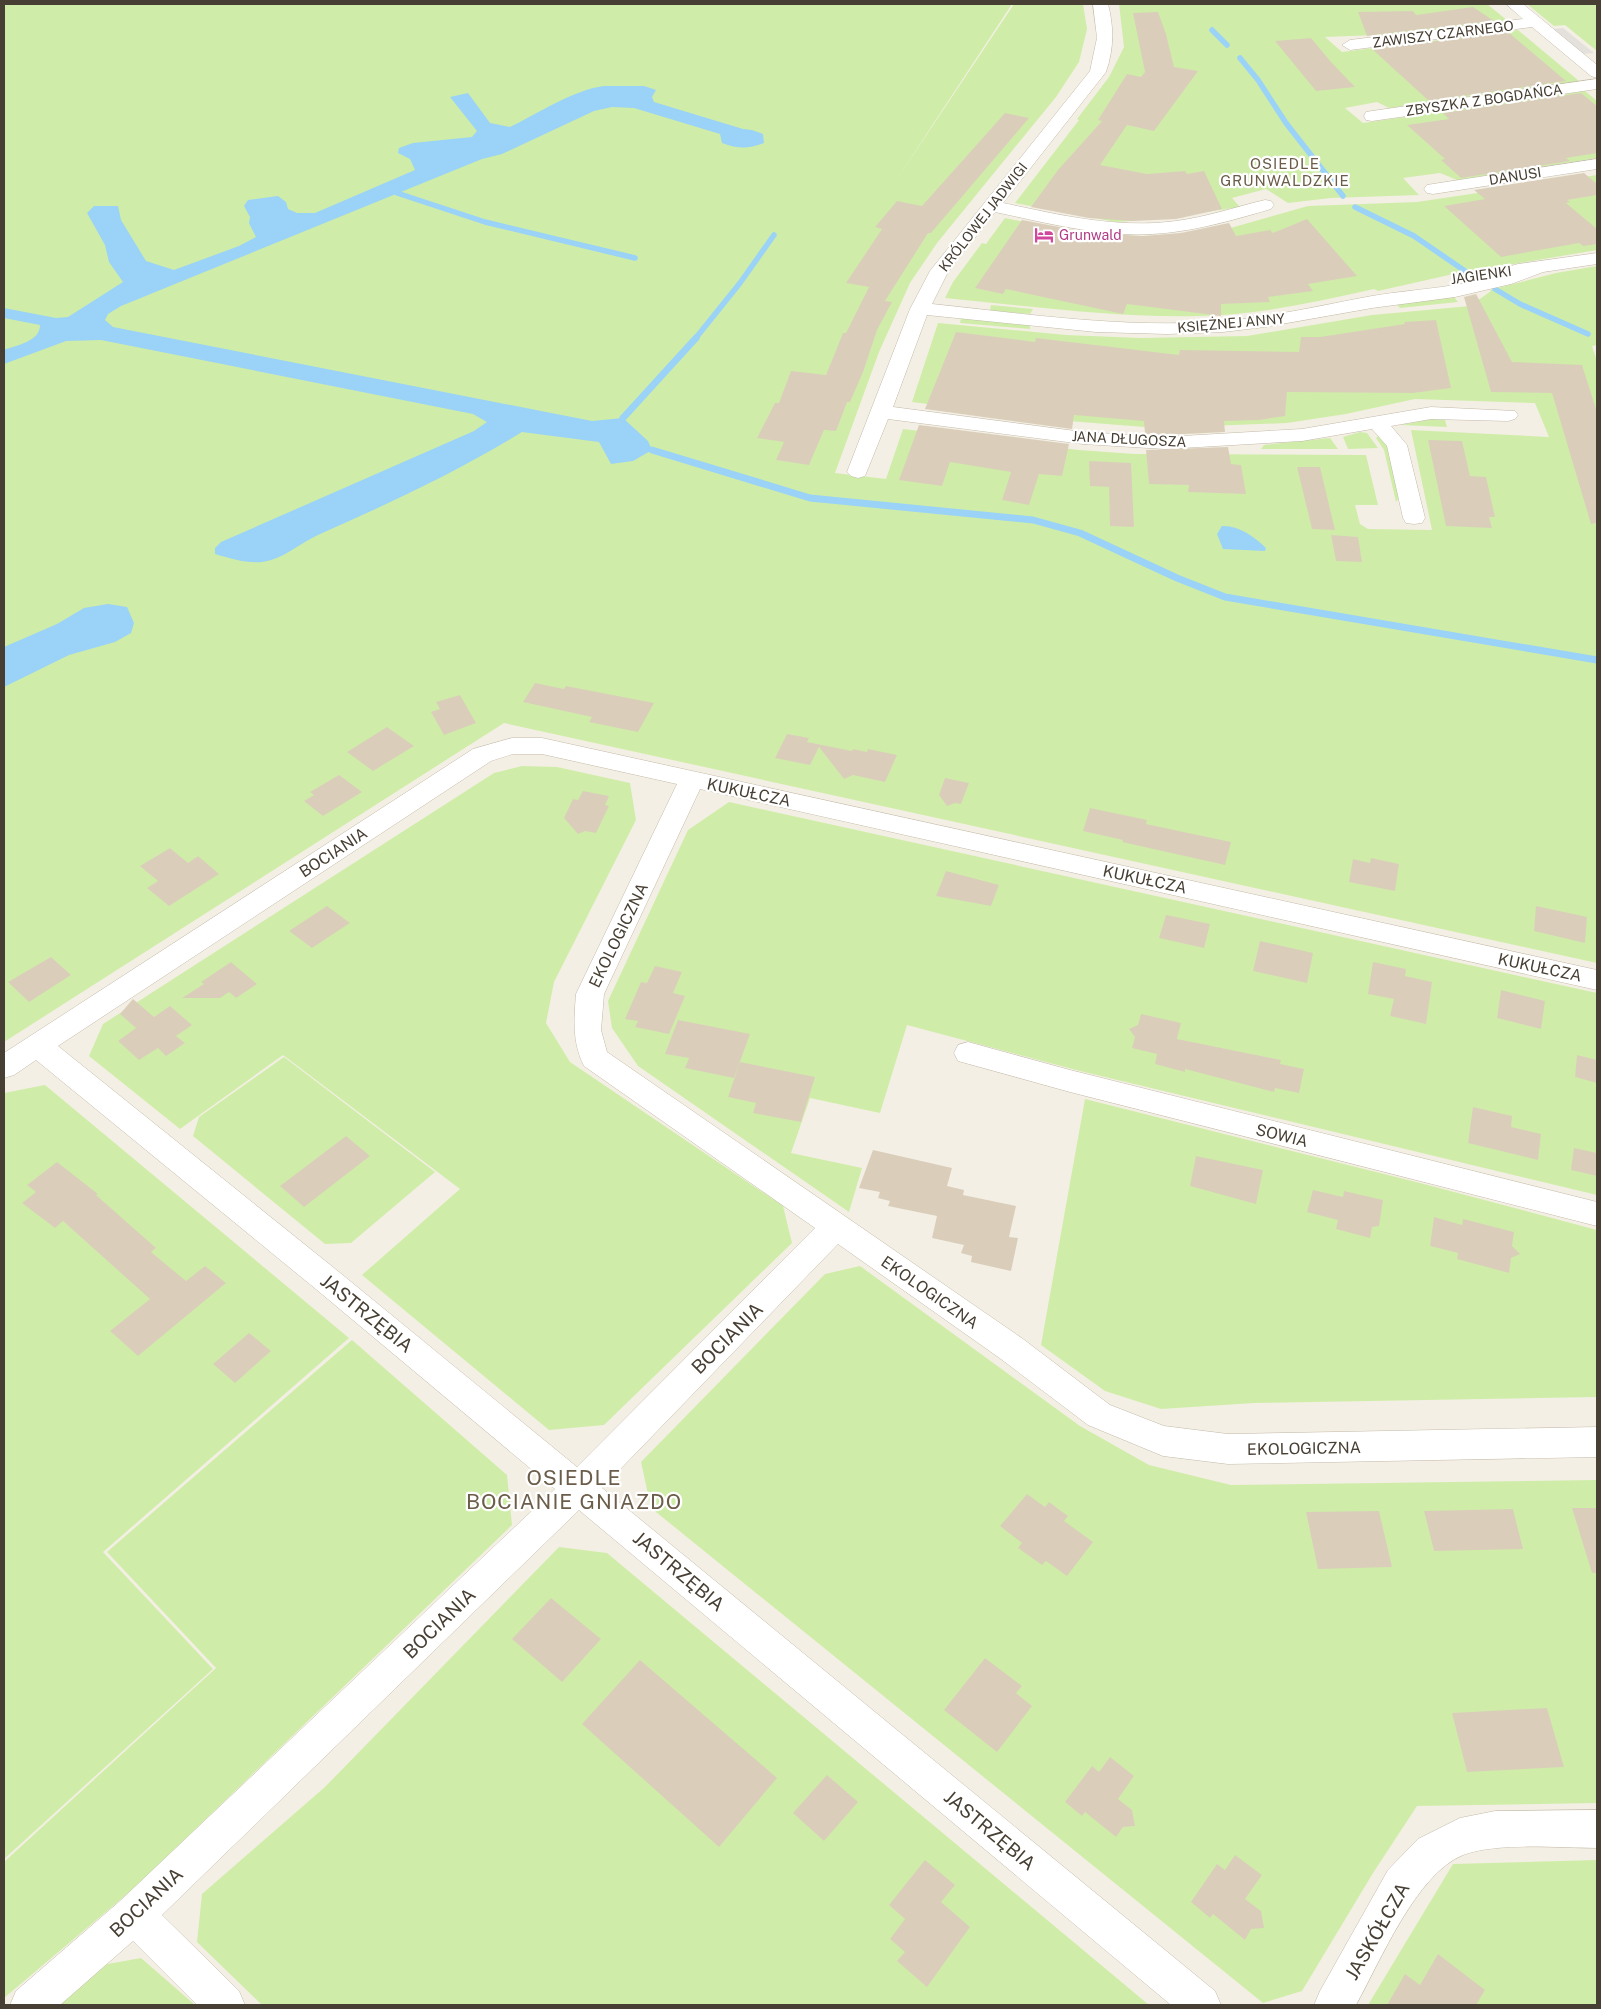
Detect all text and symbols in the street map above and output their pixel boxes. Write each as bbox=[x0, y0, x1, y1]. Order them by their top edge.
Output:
street label: ZAWISZY CZARNEGO bbox=[1371, 17, 1515, 51]
street label: ZBYSZKA Z BOGDAŃCA bbox=[1404, 80, 1564, 119]
district label: OSIEDLE GRUNWALDZKIE bbox=[1220, 155, 1350, 189]
street label: KRÓLOWEJ JADWIGI bbox=[934, 158, 1031, 275]
street label: DANUSI bbox=[1488, 164, 1542, 188]
hotel icon: Grunwald bbox=[1033, 224, 1055, 246]
place label: Grunwald bbox=[1059, 227, 1122, 243]
street label: JAGIENKI bbox=[1449, 263, 1513, 287]
street label: KSIĘŻNEJ ANNY bbox=[1176, 308, 1286, 336]
street label: JANA DŁUGOSZA bbox=[1071, 428, 1187, 450]
street label: KUKUŁCZA bbox=[705, 774, 793, 811]
street label: BOCIANIA bbox=[296, 823, 371, 881]
street label: KUKUŁCZA bbox=[1101, 861, 1189, 898]
street label: EKOLOGICZNA bbox=[585, 880, 652, 991]
street label: KUKUŁCZA bbox=[1496, 949, 1584, 986]
street label: SOWIA bbox=[1254, 1120, 1310, 1151]
street label: EKOLOGICZNA bbox=[878, 1252, 982, 1333]
street label: JASTRZĘBIA bbox=[316, 1269, 418, 1357]
street label: BOCIANIA bbox=[687, 1298, 767, 1378]
street label: EKOLOGICZNA bbox=[1247, 1438, 1361, 1459]
district label: OSIEDLE BOCIANIE GNIAZDO bbox=[466, 1465, 682, 1514]
street label: JASTRZĘBIA bbox=[629, 1527, 729, 1615]
street label: BOCIANIA bbox=[398, 1583, 480, 1663]
street label: JASTRZĘBIA bbox=[940, 1786, 1040, 1874]
street label: BOCIANIA bbox=[105, 1863, 187, 1941]
street label: JASKÓŁCZA bbox=[1340, 1878, 1414, 1984]

